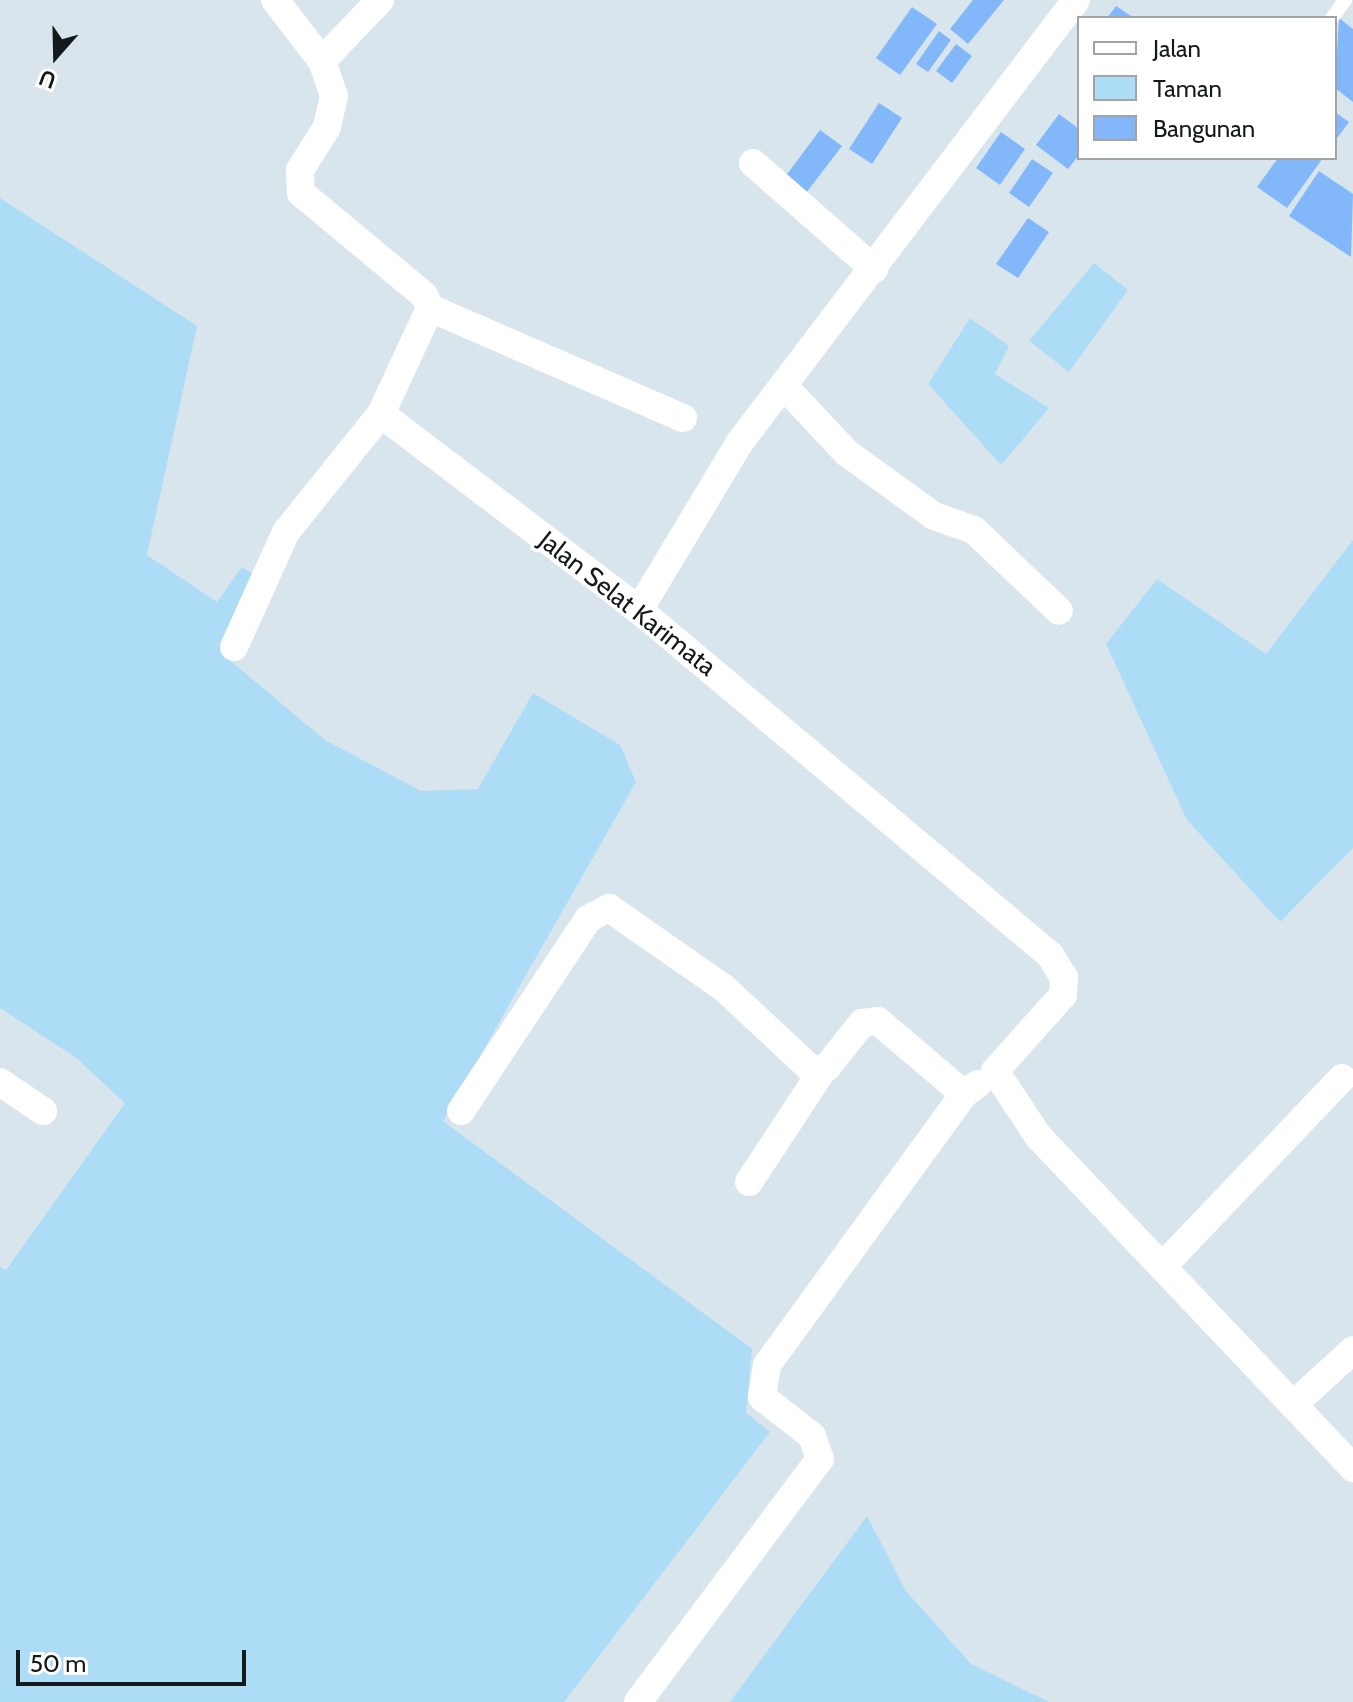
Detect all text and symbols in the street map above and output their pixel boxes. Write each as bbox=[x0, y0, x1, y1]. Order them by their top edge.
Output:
north arrow bbox=[16, 16, 96, 96]
legend bbox=[1077, 16, 1337, 160]
text: Jalan bbox=[1153, 34, 1201, 63]
text: U bbox=[36, 64, 60, 94]
text: Taman bbox=[1153, 74, 1222, 103]
text: Bangunan bbox=[1153, 114, 1255, 143]
street label: Jalan Selat Karimata bbox=[532, 525, 722, 683]
scale bar bbox=[20, 1634, 250, 1684]
text: 50 m bbox=[30, 1649, 86, 1678]

